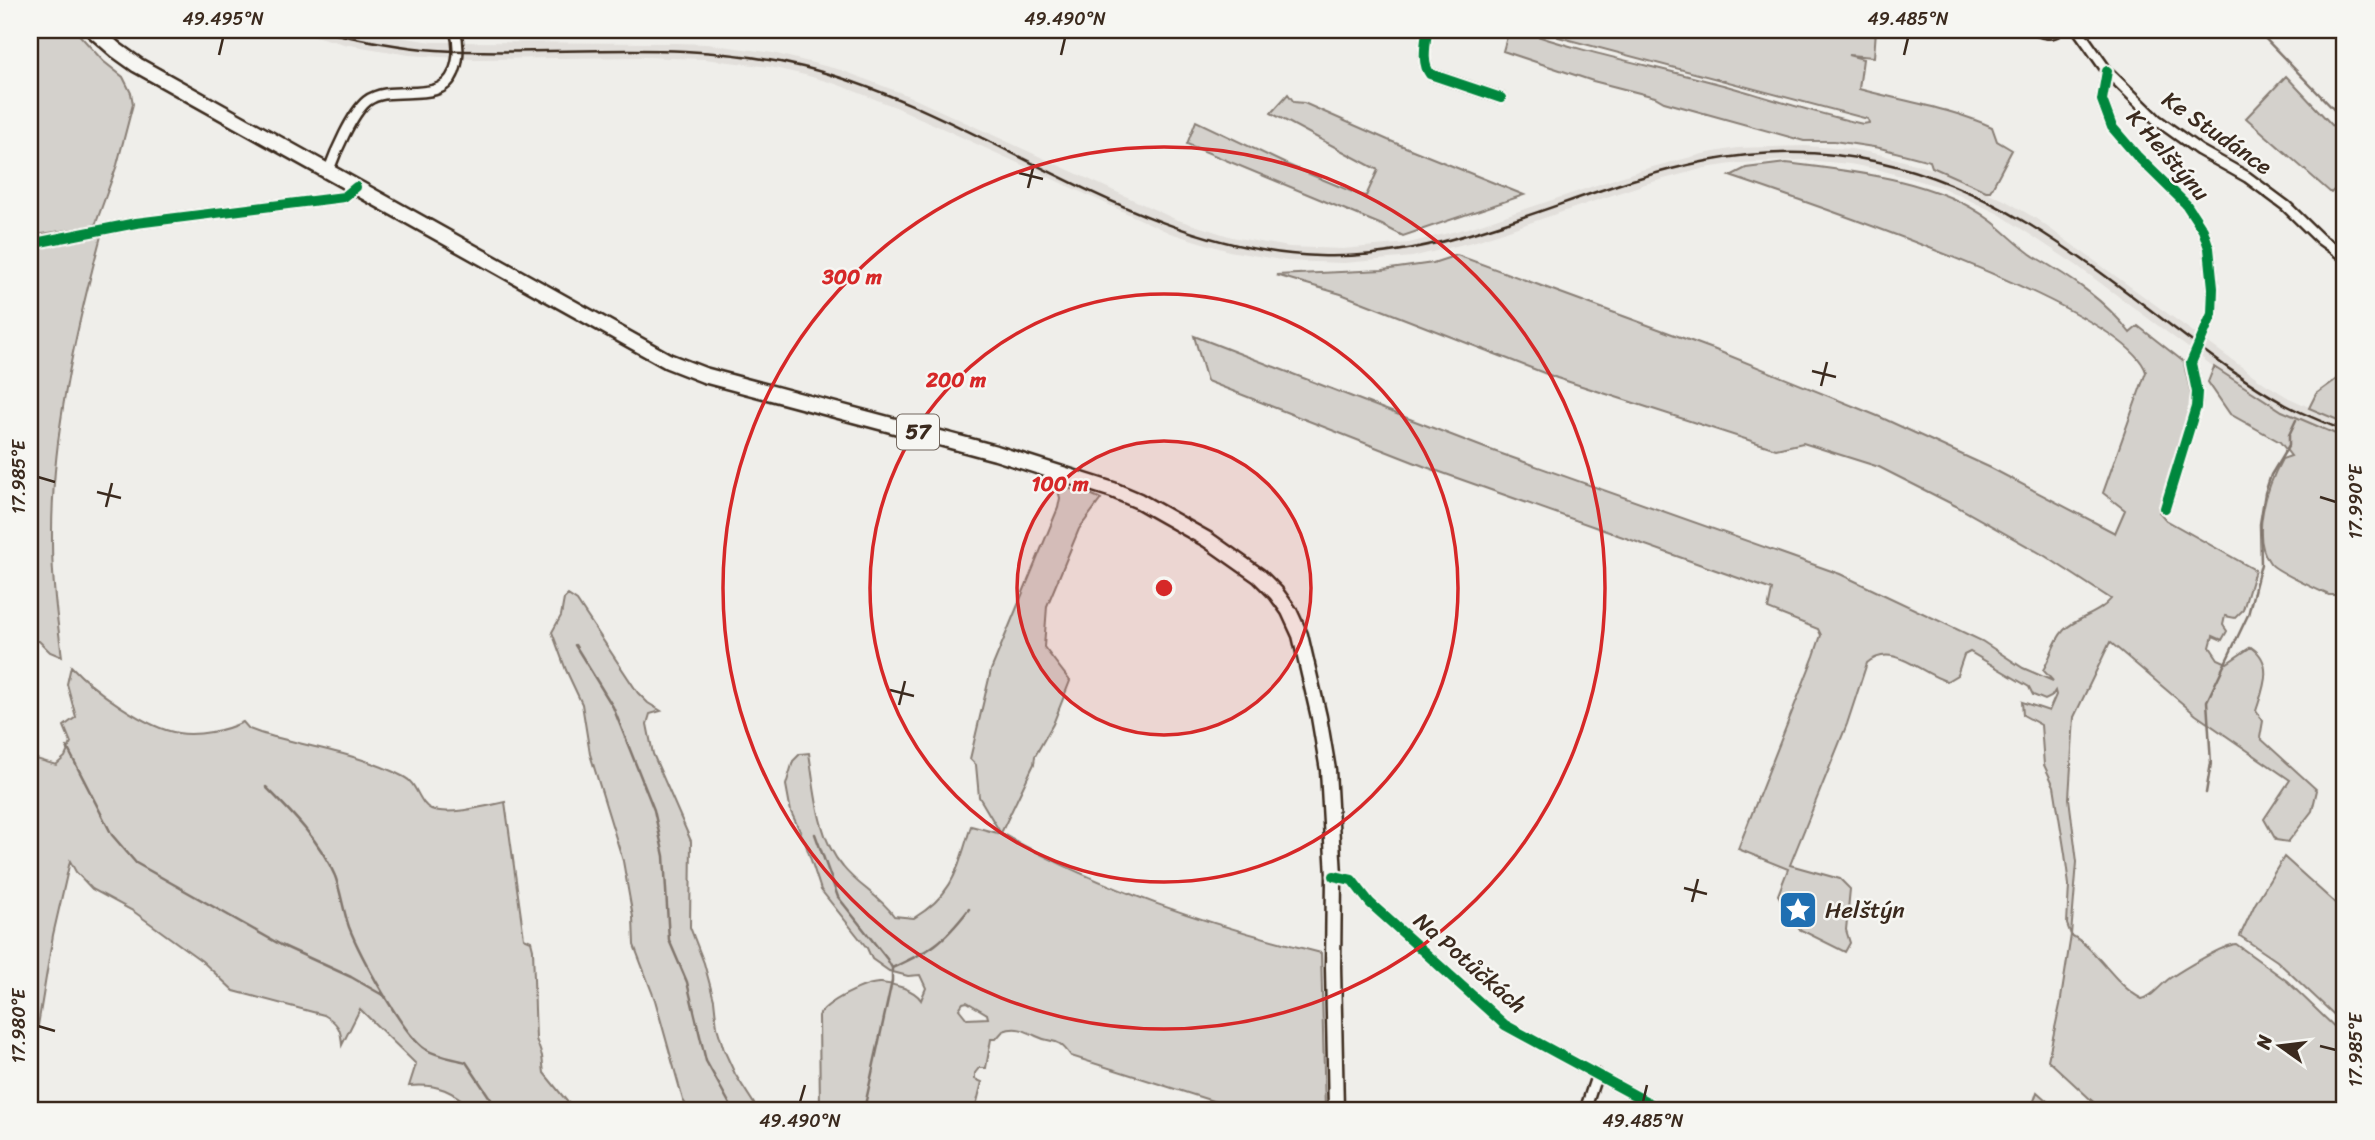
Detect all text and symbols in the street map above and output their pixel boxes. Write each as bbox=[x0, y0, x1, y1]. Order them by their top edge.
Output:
text: 49.495°N bbox=[182, 3, 264, 35]
text: 49.490°N bbox=[1024, 3, 1106, 35]
text: 49.485°N bbox=[1867, 3, 1949, 35]
street label: Ke Studánce bbox=[2153, 80, 2281, 186]
street label: K Helštýnu bbox=[2116, 99, 2221, 211]
text: 300 m bbox=[821, 258, 883, 296]
text: 200 m bbox=[925, 361, 987, 399]
road number: 57 bbox=[897, 414, 939, 450]
text: 17.985°E bbox=[3, 439, 35, 514]
text: 17.990°E bbox=[2340, 464, 2372, 539]
text: 100 m bbox=[1031, 465, 1089, 503]
centre of rings bbox=[1152, 576, 1176, 600]
place icon: Helštýn bbox=[1777, 889, 1819, 931]
place label: Helštýn bbox=[1825, 890, 1905, 931]
street label: Na Potůčkách bbox=[1404, 902, 1536, 1024]
text: 17.980°E bbox=[3, 988, 35, 1063]
north arrow bbox=[2246, 1010, 2316, 1080]
text: 17.985°E bbox=[2340, 1012, 2372, 1087]
text: N bbox=[2246, 1031, 2282, 1053]
text: 49.490°N bbox=[759, 1105, 841, 1137]
text: 49.485°N bbox=[1602, 1105, 1684, 1137]

